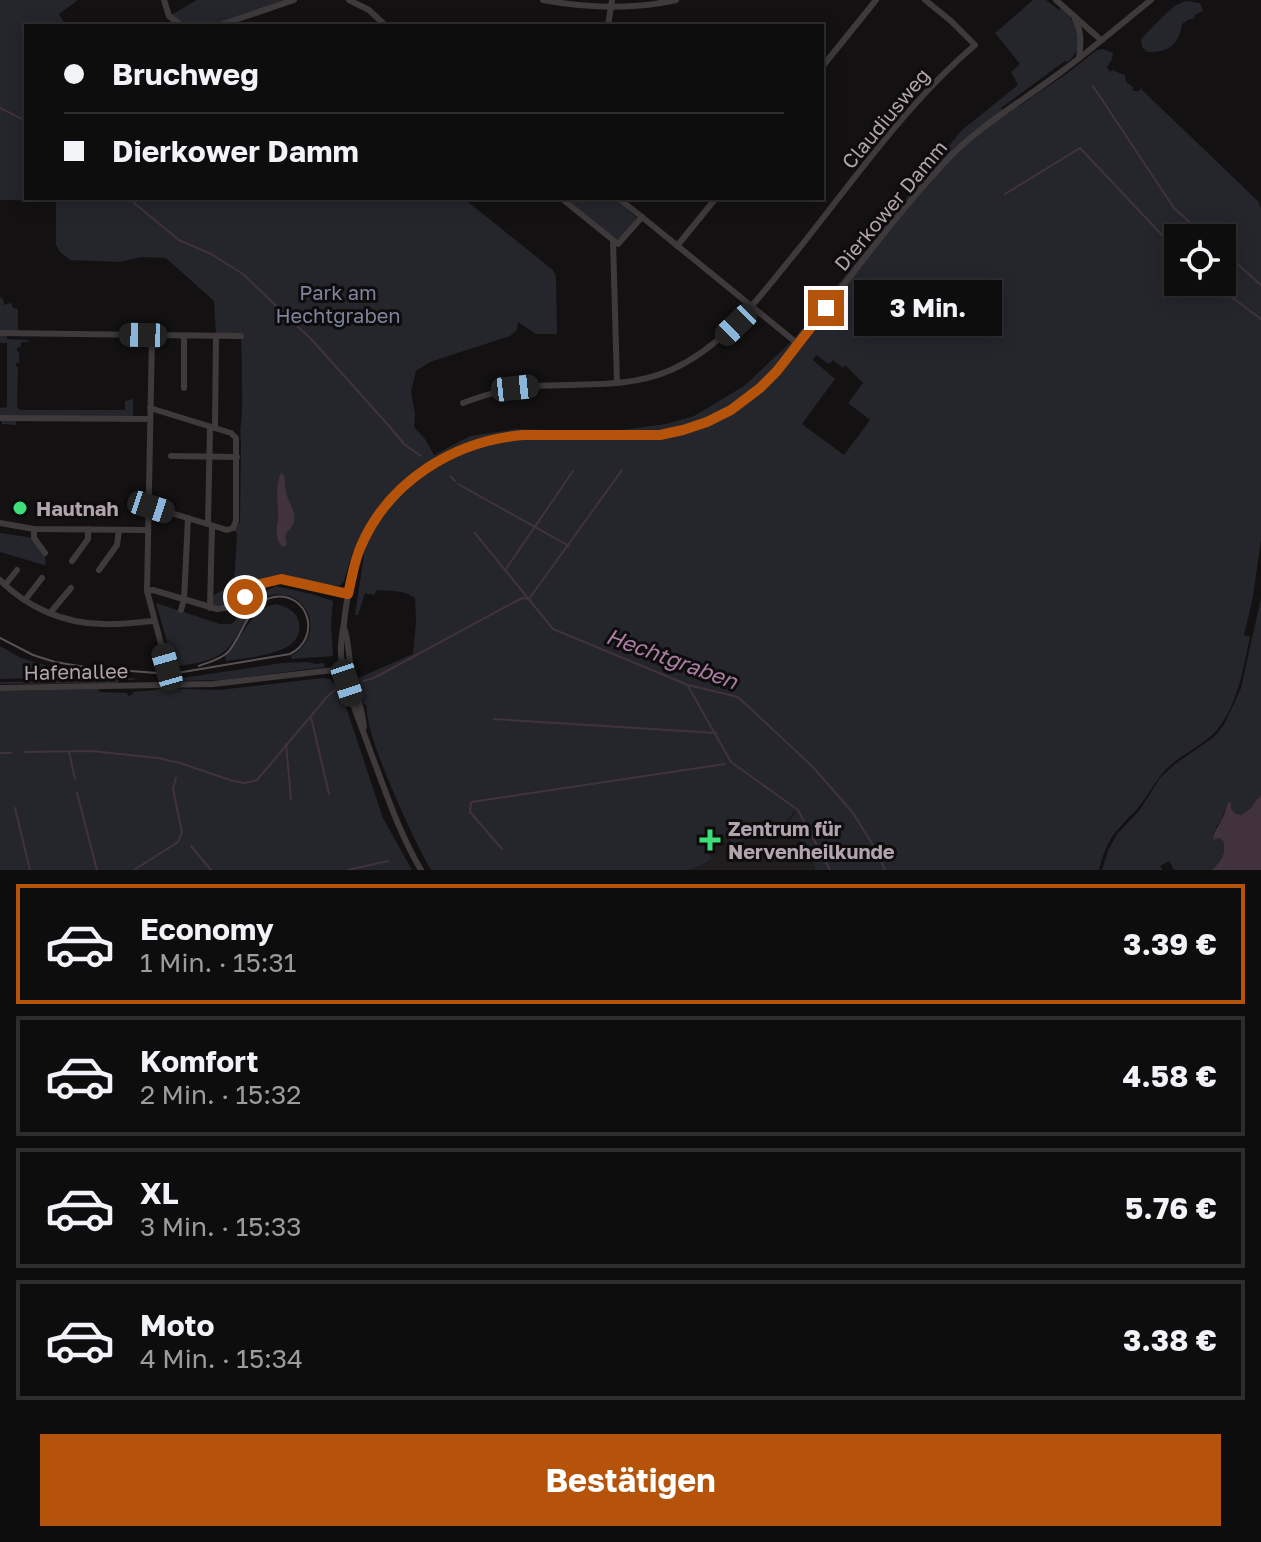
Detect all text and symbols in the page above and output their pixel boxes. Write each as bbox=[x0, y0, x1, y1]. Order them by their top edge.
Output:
text: Bruchweg bbox=[112, 56, 259, 92]
street label: Claudiusweg bbox=[836, 63, 934, 173]
text: Dierkower Damm bbox=[112, 133, 359, 169]
street label: Dierkower Damm bbox=[829, 135, 951, 275]
map controls bbox=[1164, 224, 1236, 296]
button: locate bbox=[1164, 224, 1236, 296]
park label: Park am Hechtgraben bbox=[275, 280, 401, 327]
callout: 3 Min. bbox=[854, 280, 1002, 336]
route end bbox=[808, 290, 844, 326]
text: 3 Min. bbox=[890, 292, 966, 323]
car bbox=[710, 300, 762, 350]
car bbox=[119, 323, 167, 347]
car bbox=[490, 374, 540, 402]
car bbox=[124, 488, 178, 526]
place label: Hautnah bbox=[36, 496, 119, 520]
marker: Hautnah bbox=[11, 499, 29, 517]
route start bbox=[227, 579, 263, 615]
water label: Hechtgraben bbox=[603, 622, 743, 695]
car bbox=[149, 641, 185, 693]
car bbox=[328, 656, 366, 710]
street label: Hafenallee bbox=[23, 658, 129, 684]
place label: Zentrum für Nervenheilkunde bbox=[728, 816, 895, 863]
marker: Zentrum für Nervenheilkunde bbox=[699, 829, 721, 851]
icon: car bbox=[44, 908, 116, 980]
text: Economy bbox=[140, 911, 274, 947]
text: 3.39 € bbox=[1123, 926, 1217, 962]
text: 1 Min. · 15:31 bbox=[140, 947, 296, 978]
icon: car bbox=[44, 1040, 116, 1112]
text: Komfort bbox=[140, 1043, 259, 1079]
text: 4.58 € bbox=[1123, 1058, 1217, 1094]
text: 2 Min. · 15:32 bbox=[140, 1079, 301, 1110]
icon: car bbox=[44, 1172, 116, 1244]
text: XL bbox=[140, 1175, 179, 1211]
text: 5.76 € bbox=[1125, 1190, 1217, 1226]
text: 3 Min. · 15:33 bbox=[140, 1211, 302, 1242]
icon: car bbox=[44, 1304, 116, 1376]
text: Moto bbox=[140, 1307, 215, 1343]
text: 3.38 € bbox=[1123, 1322, 1217, 1358]
text: 4 Min. · 15:34 bbox=[140, 1343, 303, 1374]
button: Bestätigen bbox=[40, 1434, 1221, 1526]

